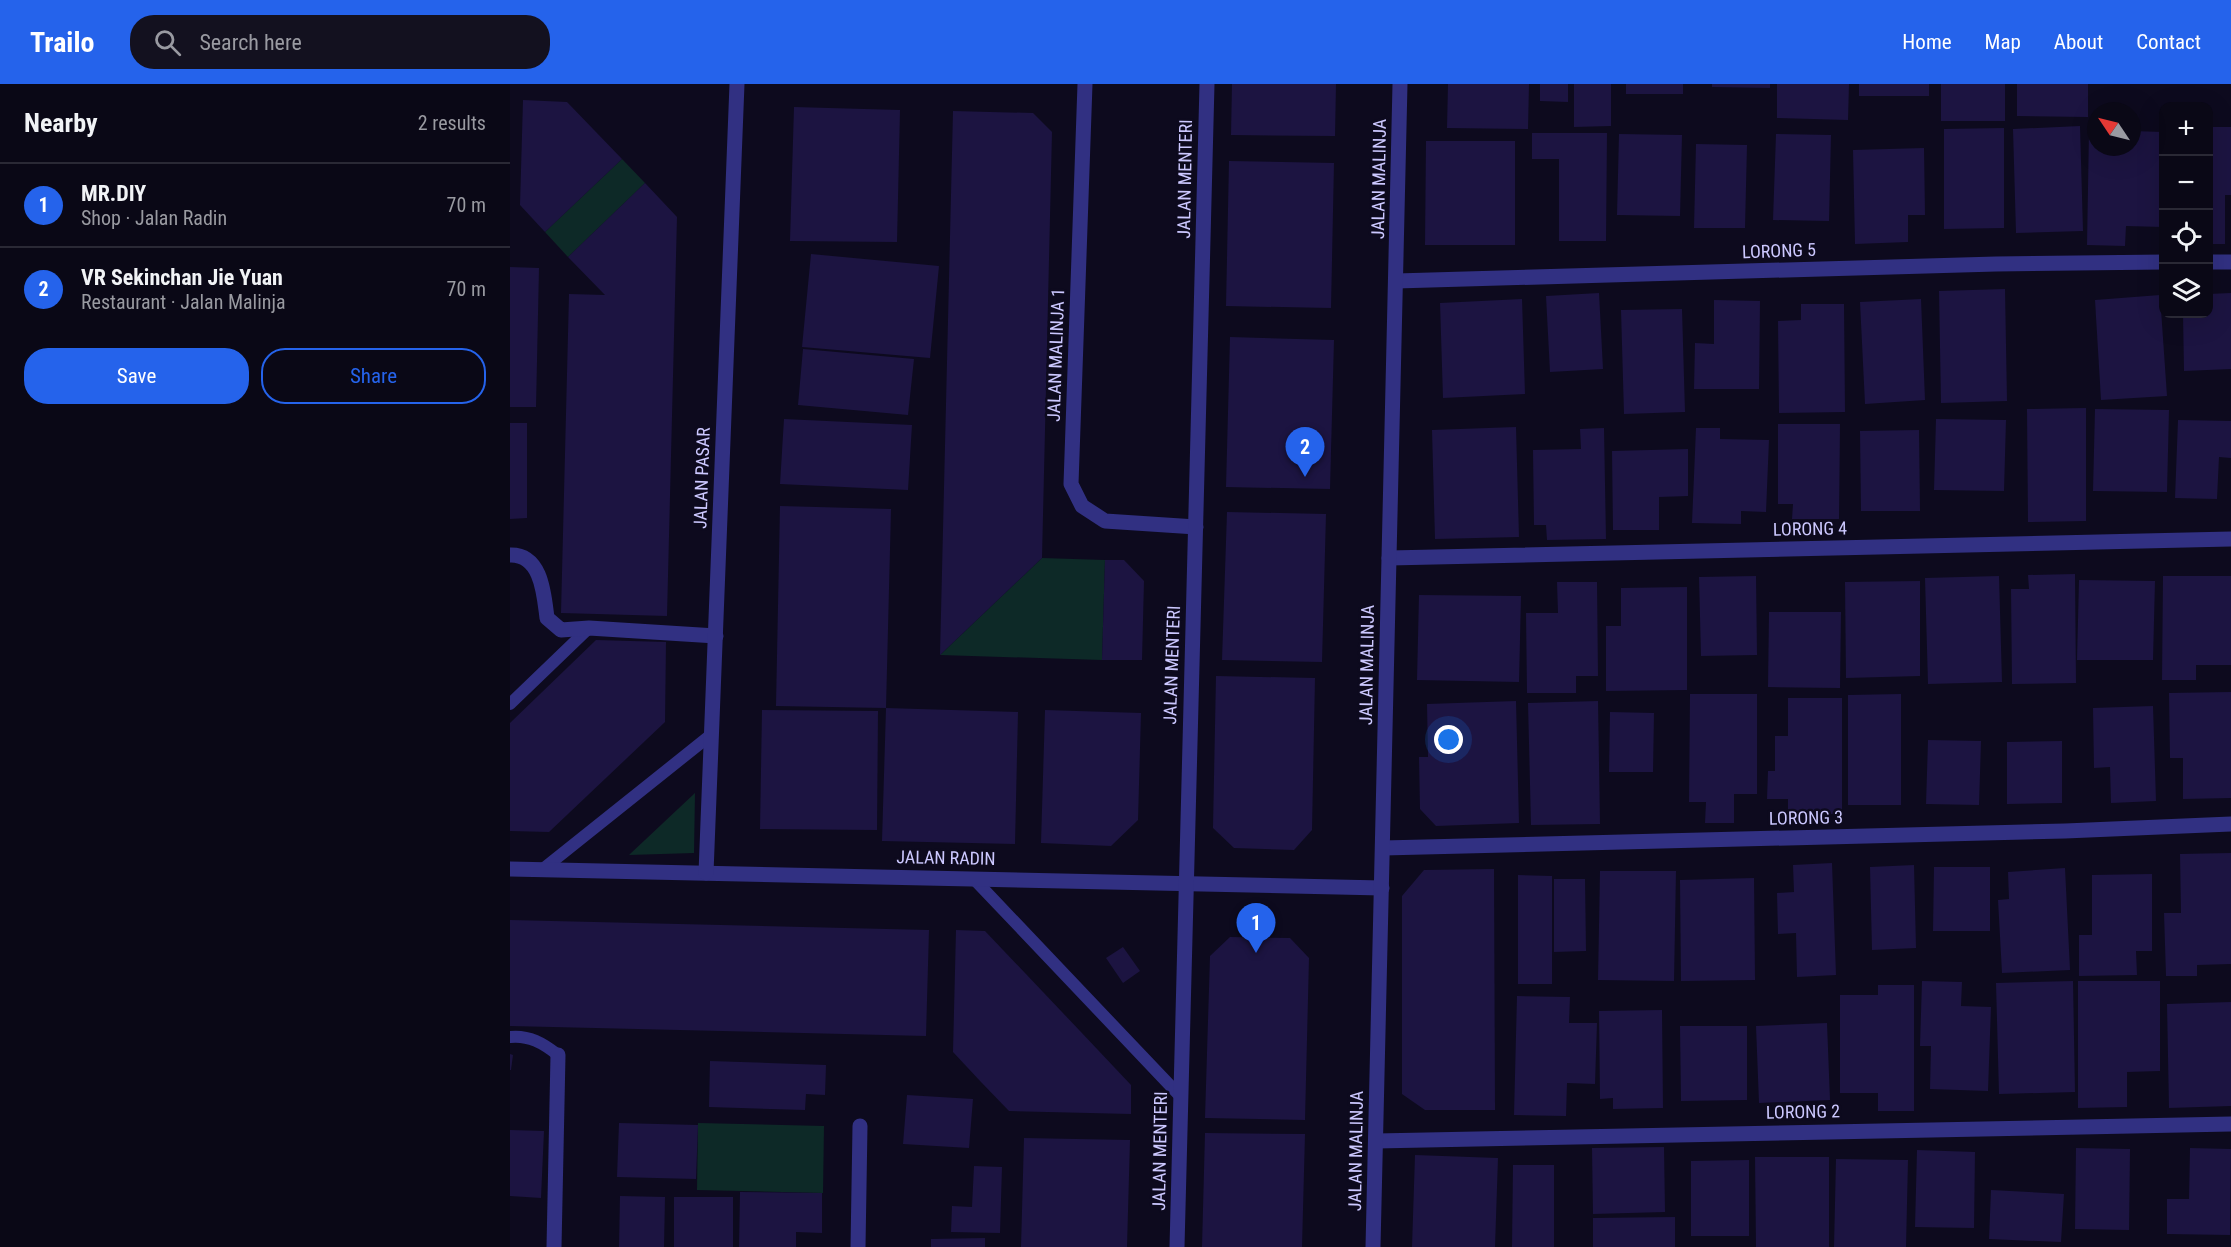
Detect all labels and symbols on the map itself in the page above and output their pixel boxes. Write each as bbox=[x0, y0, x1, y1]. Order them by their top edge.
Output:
north arrow bbox=[2087, 102, 2141, 156]
street label: JALAN MALINJA bbox=[1367, 118, 1390, 239]
street label: JALAN MENTERI bbox=[1173, 119, 1196, 239]
street label: LORONG 5 bbox=[1742, 239, 1816, 262]
street label: JALAN MALINJA 1 bbox=[1043, 288, 1068, 422]
street label: JALAN PASAR bbox=[689, 426, 714, 529]
pin: 2 bbox=[1286, 428, 1324, 477]
street label: LORONG 4 bbox=[1773, 517, 1847, 540]
street label: JALAN MALINJA bbox=[1355, 604, 1378, 725]
street label: JALAN MENTERI bbox=[1159, 605, 1184, 725]
your location bbox=[1434, 725, 1463, 754]
street label: LORONG 3 bbox=[1769, 806, 1843, 829]
street label: JALAN RADIN bbox=[896, 846, 996, 869]
pin: 1 bbox=[1236, 904, 1276, 953]
street label: JALAN MALINJA bbox=[1344, 1090, 1367, 1211]
street label: JALAN MENTERI bbox=[1148, 1091, 1171, 1211]
street label: LORONG 2 bbox=[1766, 1100, 1840, 1123]

